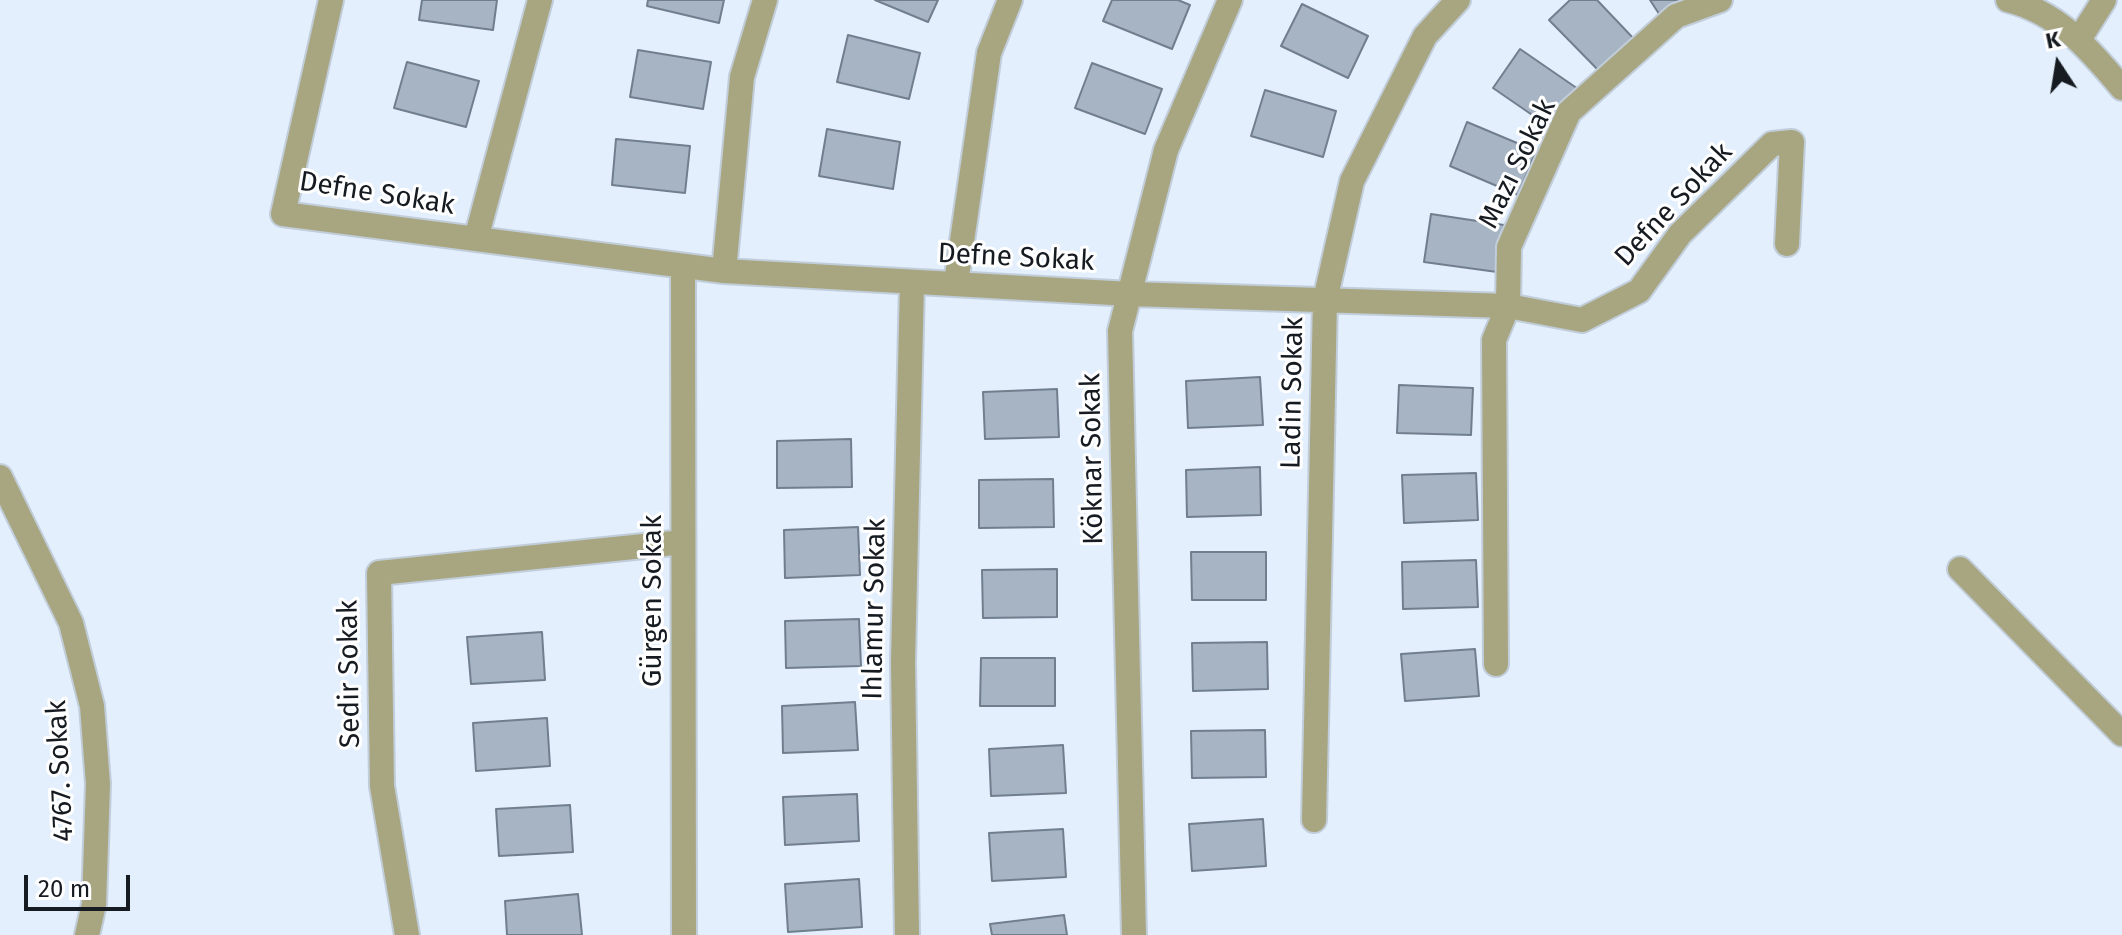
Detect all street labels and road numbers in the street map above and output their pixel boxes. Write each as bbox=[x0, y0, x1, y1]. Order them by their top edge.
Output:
street label: Mazı Sokak bbox=[1472, 94, 1564, 234]
street label: Defne Sokak bbox=[1608, 136, 1740, 274]
street label: Defne Sokak bbox=[297, 165, 457, 223]
street label: Defne Sokak bbox=[937, 237, 1095, 279]
street label: Ladin Sokak bbox=[1275, 316, 1311, 470]
street label: Köknar Sokak bbox=[1075, 373, 1111, 545]
street label: Gürgen Sokak bbox=[636, 515, 670, 687]
street label: Ihlamur Sokak bbox=[857, 518, 893, 700]
street label: Sedir Sokak bbox=[332, 599, 368, 749]
street label: 4767. Sokak bbox=[41, 699, 81, 843]

